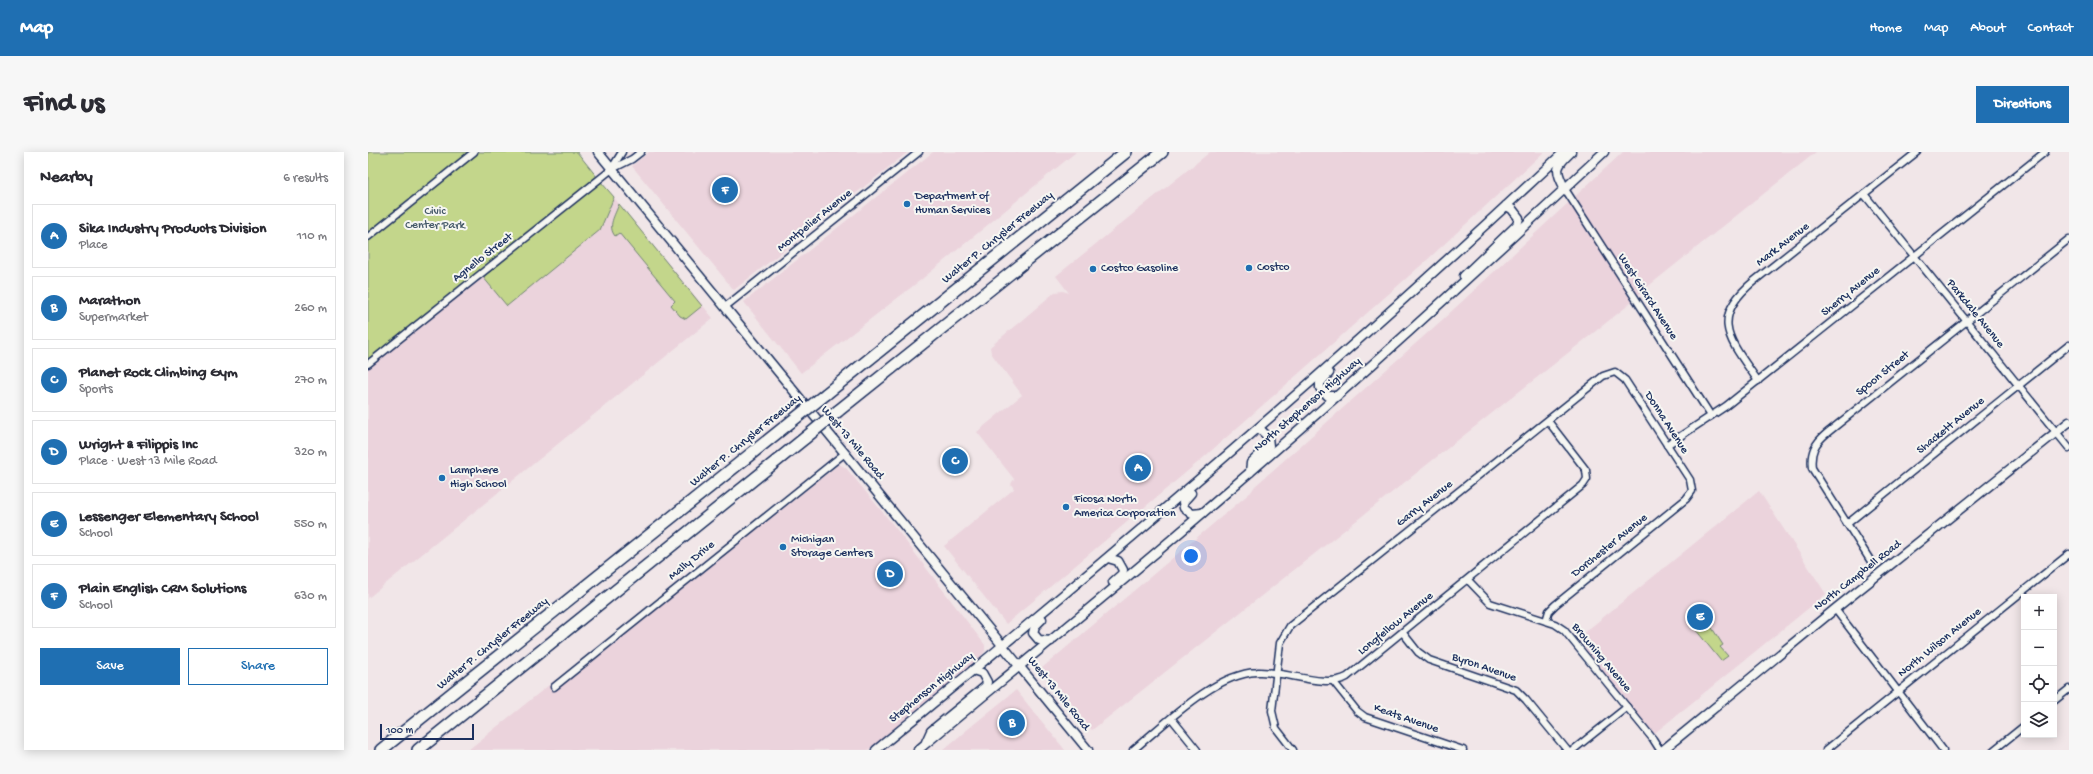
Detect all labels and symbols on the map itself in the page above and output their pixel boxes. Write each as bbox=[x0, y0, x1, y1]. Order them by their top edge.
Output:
pin: F bbox=[712, 175, 738, 205]
street label: Montpelier Avenue bbox=[775, 186, 856, 255]
street label: Walter P. Chrysler Freeway bbox=[940, 189, 1056, 287]
place label: Department of Human Services bbox=[914, 190, 990, 218]
marker: Department of Human Services bbox=[902, 199, 912, 209]
park label: Civic Center Park bbox=[405, 205, 466, 233]
street label: Mark Avenue bbox=[1754, 219, 1813, 270]
street label: Agnello Street bbox=[450, 230, 517, 286]
street label: West Girard Avenue bbox=[1614, 251, 1680, 343]
place label: Costco bbox=[1257, 261, 1289, 275]
place label: Costco Gasoline bbox=[1101, 262, 1179, 276]
marker: Costco bbox=[1244, 263, 1254, 273]
marker: Costco Gasoline bbox=[1088, 264, 1098, 274]
street label: Sherry Avenue bbox=[1819, 264, 1884, 320]
street label: Parkdale Avenue bbox=[1942, 276, 2007, 352]
street label: Spoon Street bbox=[1854, 348, 1913, 400]
street label: North Stephenson Highway bbox=[1252, 355, 1364, 455]
street label: Donna Avenue bbox=[1640, 389, 1692, 457]
street label: Walter P. Chrysler Freeway bbox=[688, 392, 804, 490]
street label: Shackett Avenue bbox=[1914, 394, 1988, 458]
street label: West 13 Mile Road bbox=[817, 404, 887, 483]
pin: C bbox=[942, 446, 968, 476]
pin: A bbox=[1125, 453, 1151, 483]
place label: Lamphere High School bbox=[450, 464, 507, 492]
marker: Lamphere High School bbox=[437, 473, 447, 483]
street label: Garry Avenue bbox=[1394, 477, 1457, 530]
place label: Ficosa North America Corporation bbox=[1073, 493, 1176, 521]
marker: Ficosa North America Corporation bbox=[1061, 502, 1071, 512]
street label: Dorchester Avenue bbox=[1568, 511, 1651, 582]
place label: Michigan Storage Centers bbox=[791, 533, 873, 561]
street label: North Campbell Road bbox=[1812, 537, 1905, 614]
street label: Mally Drive bbox=[666, 538, 718, 584]
marker: Michigan Storage Centers bbox=[778, 542, 788, 552]
your location bbox=[1181, 546, 1201, 566]
pin: D bbox=[877, 559, 903, 589]
street label: Longfellow Avenue bbox=[1356, 589, 1437, 659]
street label: Walter P. Chrysler Freeway bbox=[435, 595, 551, 693]
pin: E bbox=[1687, 602, 1713, 632]
street label: North Wilson Avenue bbox=[1895, 605, 1985, 681]
street label: Browning Avenue bbox=[1567, 620, 1634, 696]
street label: Stephenson Highway bbox=[887, 650, 977, 726]
street label: Byron Avenue bbox=[1449, 650, 1519, 686]
street label: West 13 Mile Road bbox=[1024, 654, 1093, 735]
street label: Keats Avenue bbox=[1372, 701, 1441, 737]
pin: B bbox=[999, 708, 1025, 738]
scale bar bbox=[380, 722, 474, 741]

